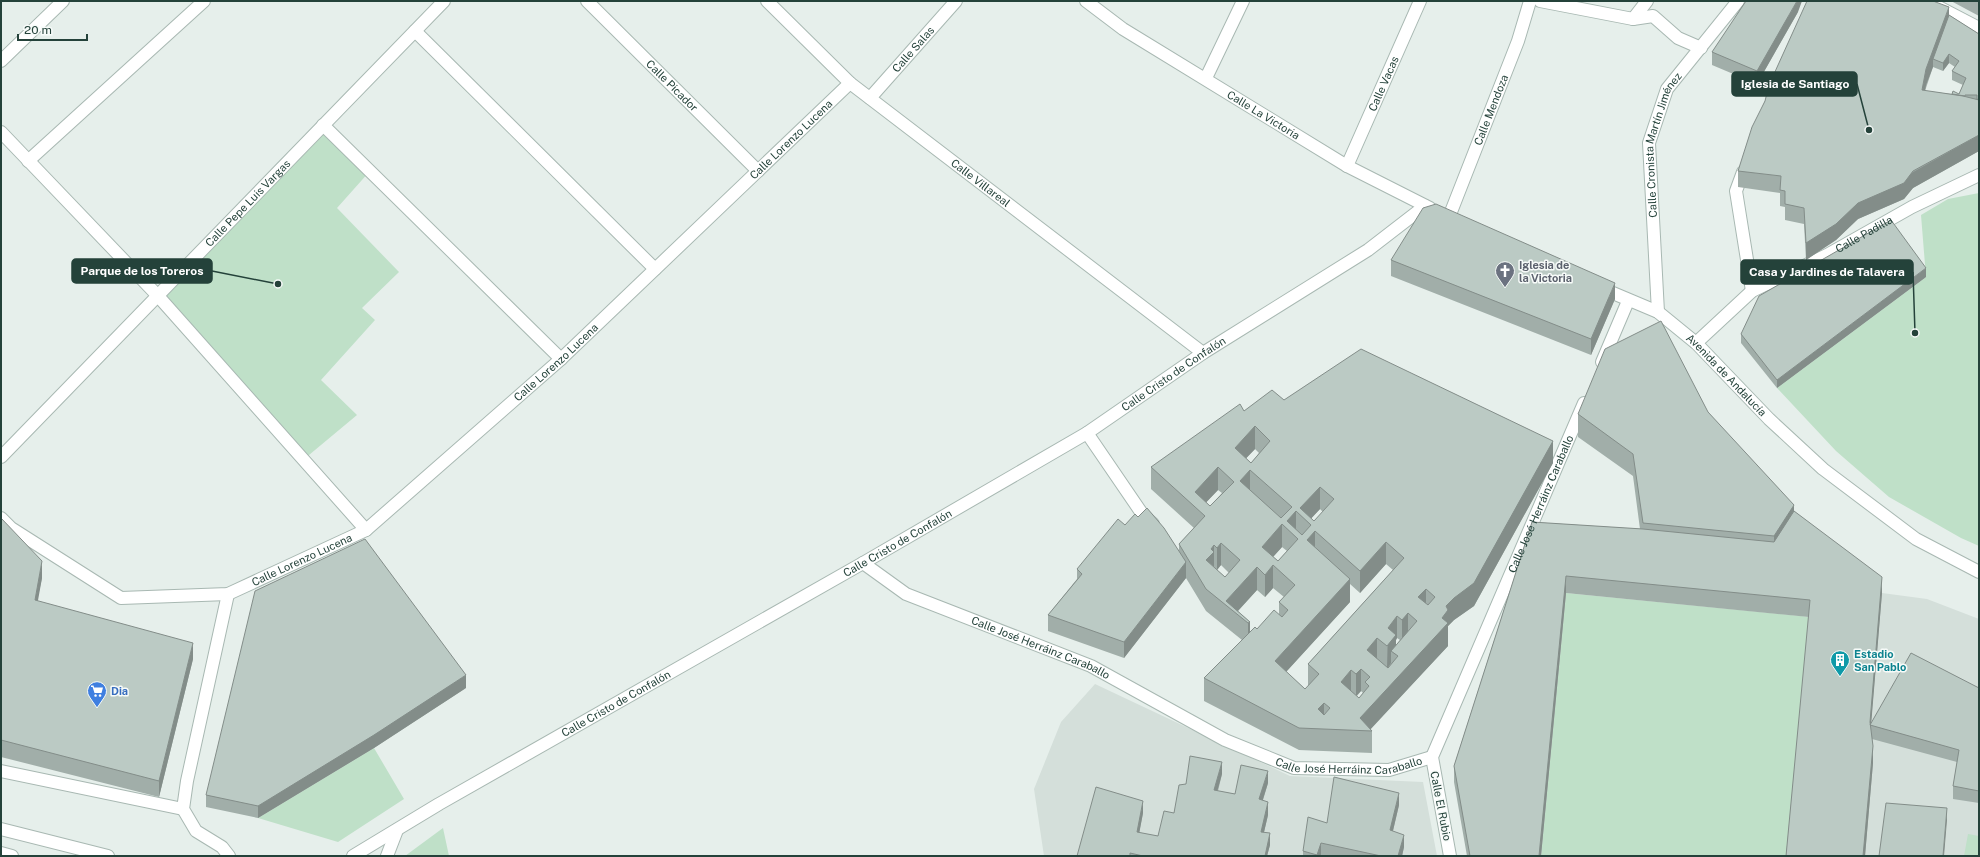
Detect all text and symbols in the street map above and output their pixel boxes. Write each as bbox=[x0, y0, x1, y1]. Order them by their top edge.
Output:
scale bar bbox=[18, 16, 87, 42]
text: 20 m bbox=[24, 23, 52, 37]
street label: Calle Salas bbox=[890, 24, 937, 75]
street label: Calle Vacas bbox=[1366, 54, 1401, 113]
street label: Calle Picador bbox=[644, 58, 700, 114]
street label: Calle Cronista Martín Jiménez bbox=[1643, 70, 1684, 218]
callout: Iglesia de Santiago bbox=[1732, 72, 1857, 96]
street label: Calle Mendoza bbox=[1472, 73, 1510, 147]
text: Iglesia de Santiago bbox=[1741, 77, 1849, 91]
street label: Calle La Victoria bbox=[1225, 88, 1302, 142]
street label: Calle Lorenzo Lucena bbox=[747, 97, 835, 182]
street label: Calle Villareal bbox=[949, 156, 1012, 209]
street label: Calle Pepe Luis Vargas bbox=[203, 157, 293, 249]
street label: Calle Padilla bbox=[1833, 213, 1895, 255]
callout: Parque de los Toreros bbox=[72, 259, 212, 283]
place label: Iglesia de la Victoria bbox=[1519, 259, 1572, 284]
church icon: Iglesia de la Victoria bbox=[1494, 260, 1516, 288]
callout: Casa y Jardines de Talavera bbox=[1741, 260, 1913, 284]
text: Parque de los Toreros bbox=[80, 264, 204, 278]
text: Casa y Jardines de Talavera bbox=[1749, 265, 1905, 279]
street label: Calle Lorenzo Lucena bbox=[511, 321, 600, 404]
street label: Avenida de Andalucía bbox=[1684, 332, 1769, 418]
street label: Calle Cristo de Confalón bbox=[1119, 334, 1228, 413]
street label: Calle José Herráinz Caraballo bbox=[1506, 433, 1575, 575]
street label: Calle Cristo de Confalón bbox=[841, 507, 954, 579]
street label: Calle Lorenzo Lucena bbox=[250, 531, 354, 588]
street label: Calle José Herráinz Caraballo bbox=[970, 614, 1112, 681]
place label: Estadio San Pablo bbox=[1854, 648, 1906, 673]
building icon: Estadio San Pablo bbox=[1829, 649, 1851, 677]
street label: Calle Cristo de Confalón bbox=[559, 668, 672, 739]
supermarket icon: Dia bbox=[86, 680, 108, 708]
place label: Dia bbox=[111, 685, 128, 697]
street label: Calle José Herráinz Caraballo bbox=[1274, 754, 1424, 776]
street label: Calle El Rubio bbox=[1428, 770, 1454, 842]

